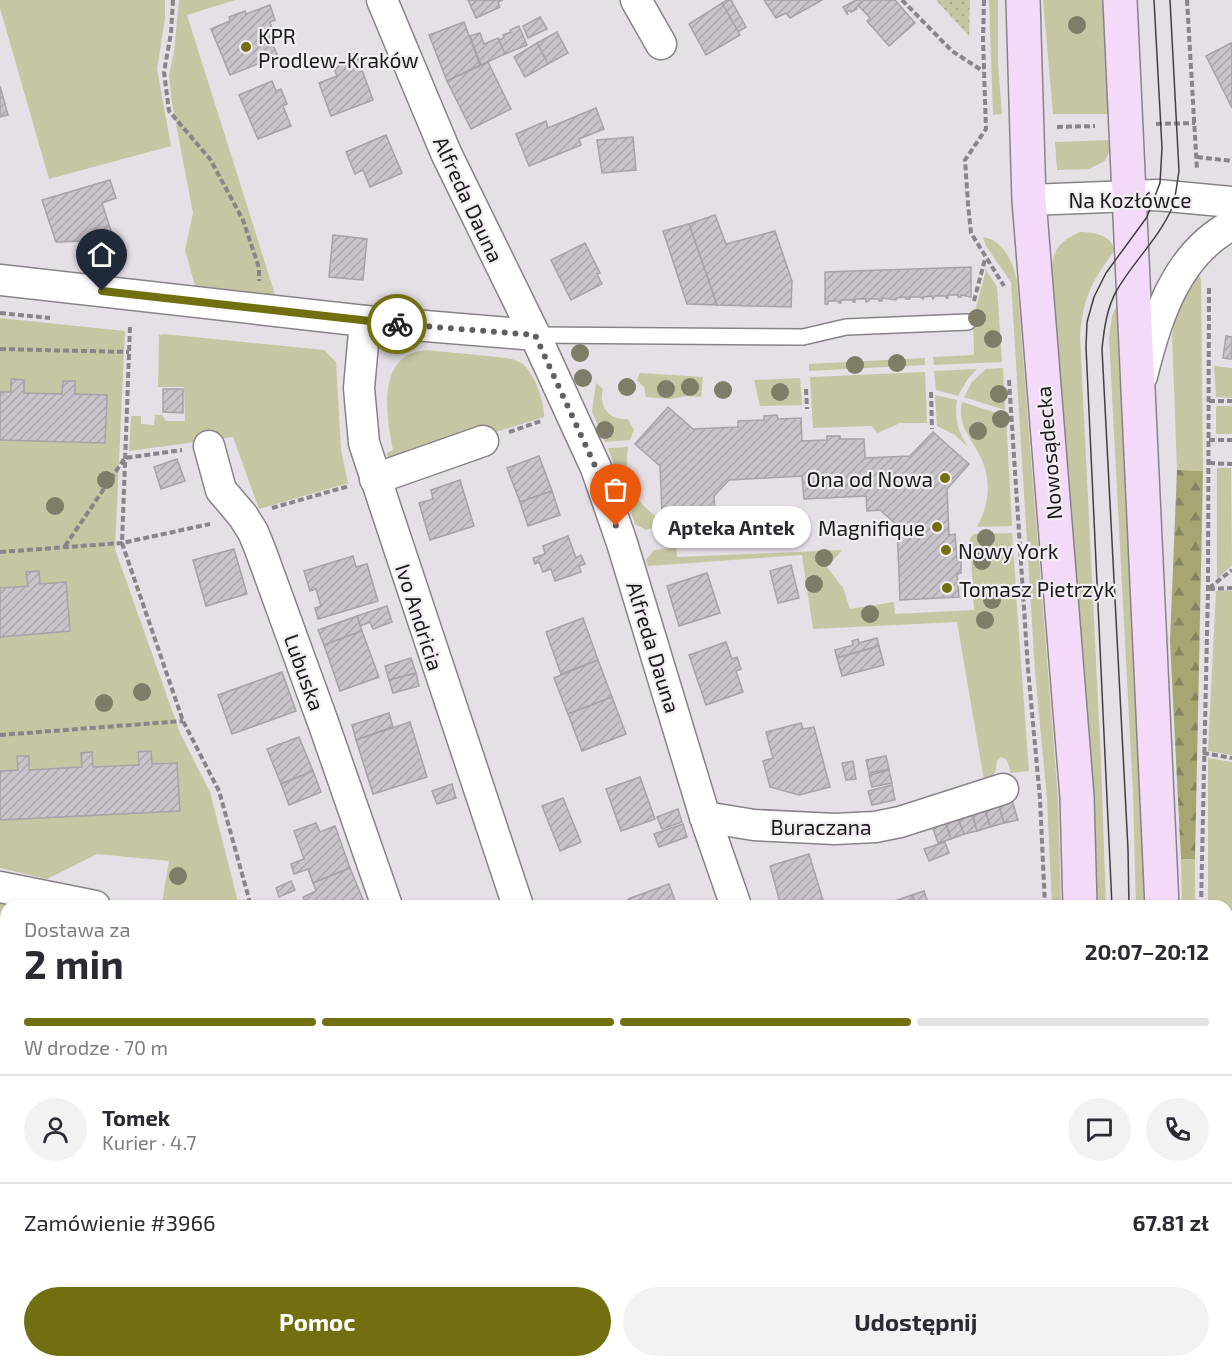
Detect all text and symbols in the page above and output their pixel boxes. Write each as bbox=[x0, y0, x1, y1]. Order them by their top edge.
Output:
place label: KPR Prodlew-Kraków bbox=[258, 23, 419, 72]
marker: KPR Prodlew-Kraków bbox=[239, 40, 253, 54]
street label: Alfreda Dauna bbox=[429, 132, 509, 266]
street label: Na Kozłówce bbox=[1068, 187, 1192, 212]
pin bbox=[76, 229, 127, 291]
icon: home bbox=[85, 238, 118, 271]
courier bbox=[367, 294, 427, 354]
icon: bike bbox=[381, 308, 414, 341]
street label: Nowosądecka bbox=[1030, 385, 1066, 521]
pin bbox=[590, 464, 641, 526]
place label: Ona od Nowa bbox=[806, 466, 933, 491]
marker: Ona od Nowa bbox=[938, 471, 952, 485]
icon: bag bbox=[599, 473, 632, 506]
callout: Apteka Antek bbox=[652, 505, 811, 547]
text: Apteka Antek bbox=[668, 515, 795, 539]
place label: Magnifique bbox=[818, 515, 925, 540]
marker: Magnifique bbox=[930, 520, 944, 534]
place label: Nowy York bbox=[958, 538, 1059, 563]
marker: Nowy York bbox=[939, 543, 953, 557]
street label: Ivo Andricia bbox=[391, 561, 449, 673]
place label: Tomasz Pietrzyk bbox=[959, 576, 1115, 601]
street label: Alfreda Dauna bbox=[622, 578, 686, 716]
marker: Tomasz Pietrzyk bbox=[940, 581, 954, 595]
street label: Lubuska bbox=[280, 630, 330, 714]
street label: Buraczana bbox=[770, 814, 872, 839]
text: Dostawa za bbox=[24, 917, 130, 941]
text: 20:07–20:12 bbox=[1085, 938, 1209, 964]
text: 2 min bbox=[24, 940, 124, 987]
text: W drodze · 70 m bbox=[24, 1035, 168, 1059]
button: person bbox=[24, 1098, 87, 1161]
button: chat bbox=[1068, 1098, 1131, 1161]
button: phone bbox=[1146, 1098, 1209, 1161]
text: Tomek bbox=[102, 1104, 170, 1130]
text: Kurier · 4.7 bbox=[102, 1130, 197, 1154]
text: Zamówienie #3966 bbox=[24, 1209, 216, 1235]
text: 67.81 zł bbox=[1133, 1209, 1209, 1235]
button: Pomoc bbox=[24, 1287, 611, 1356]
button: Udostępnij bbox=[623, 1287, 1209, 1356]

